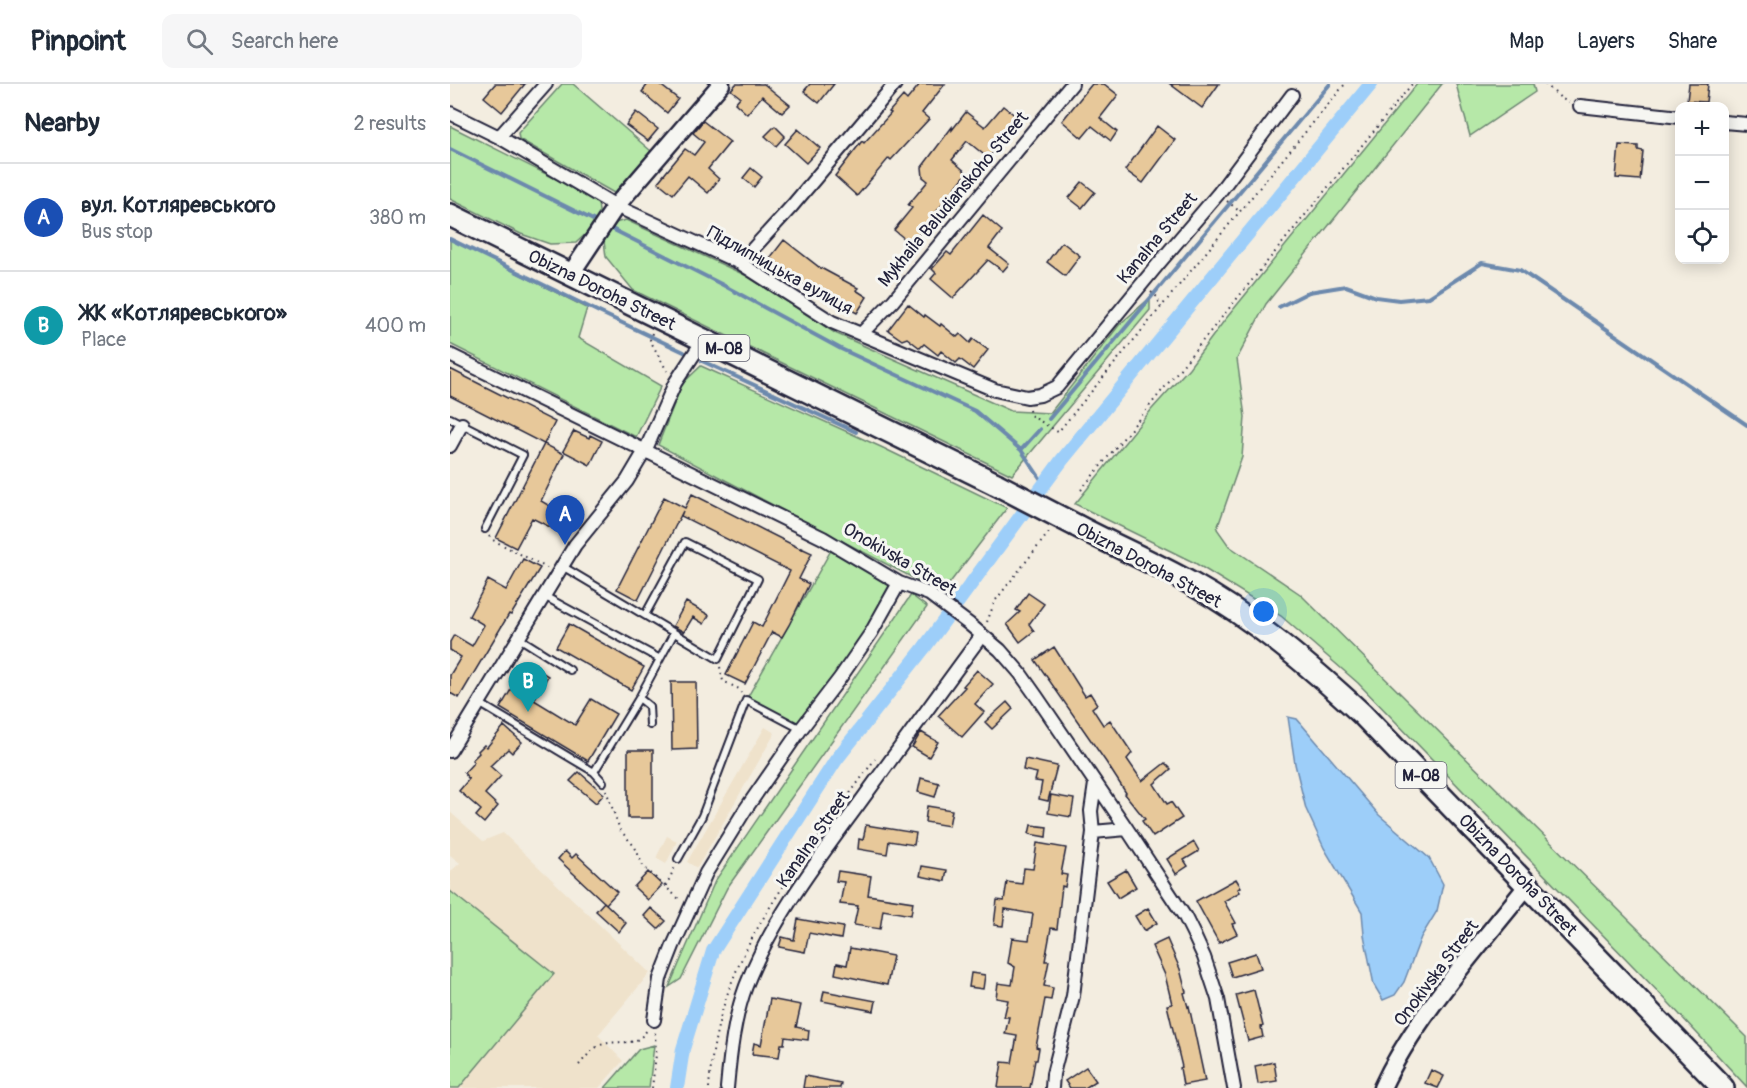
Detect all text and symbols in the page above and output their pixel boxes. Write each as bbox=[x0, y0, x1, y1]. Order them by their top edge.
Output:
search box bbox=[162, 14, 582, 68]
text: Pinpoint bbox=[30, 24, 126, 59]
icon: search bbox=[183, 25, 216, 58]
text: Search here bbox=[231, 27, 338, 55]
text: Map bbox=[1509, 28, 1544, 55]
text: Layers bbox=[1577, 28, 1635, 55]
text: Share bbox=[1668, 28, 1717, 55]
map controls bbox=[1675, 102, 1729, 264]
button: + bbox=[1675, 102, 1729, 156]
street label: Mykhaila Baludianskoho Street bbox=[873, 106, 1034, 292]
text: Nearby bbox=[24, 107, 100, 139]
text: 2 results bbox=[354, 111, 426, 136]
button: − bbox=[1675, 156, 1729, 210]
street label: Kanalna Street bbox=[1112, 187, 1203, 289]
text: вул. Котляревського bbox=[81, 191, 276, 219]
text: A bbox=[37, 205, 50, 230]
text: 380 m bbox=[369, 205, 426, 230]
button: locate bbox=[1675, 210, 1729, 264]
text: Bus stop bbox=[81, 219, 153, 244]
street label: Підлипницька вулиця bbox=[703, 221, 857, 320]
street label: Obizna Doroha Street bbox=[524, 245, 680, 337]
text: ЖК «Котляревського» bbox=[81, 299, 287, 327]
text: B bbox=[38, 313, 49, 338]
text: 400 m bbox=[365, 313, 426, 338]
text: Place bbox=[81, 327, 126, 352]
road number: М-08 bbox=[698, 335, 750, 361]
pin: A bbox=[546, 496, 584, 545]
street label: Obizna Doroha Street bbox=[1072, 517, 1226, 614]
street label: Onokivska Street bbox=[839, 518, 961, 602]
your location bbox=[1249, 597, 1278, 626]
pin: B bbox=[508, 662, 548, 712]
road number: М-08 bbox=[1396, 762, 1446, 788]
street label: Kanalna Street bbox=[772, 786, 856, 892]
street label: Obizna Doroha Street bbox=[1453, 809, 1583, 942]
street label: Onokivska Street bbox=[1389, 915, 1484, 1031]

